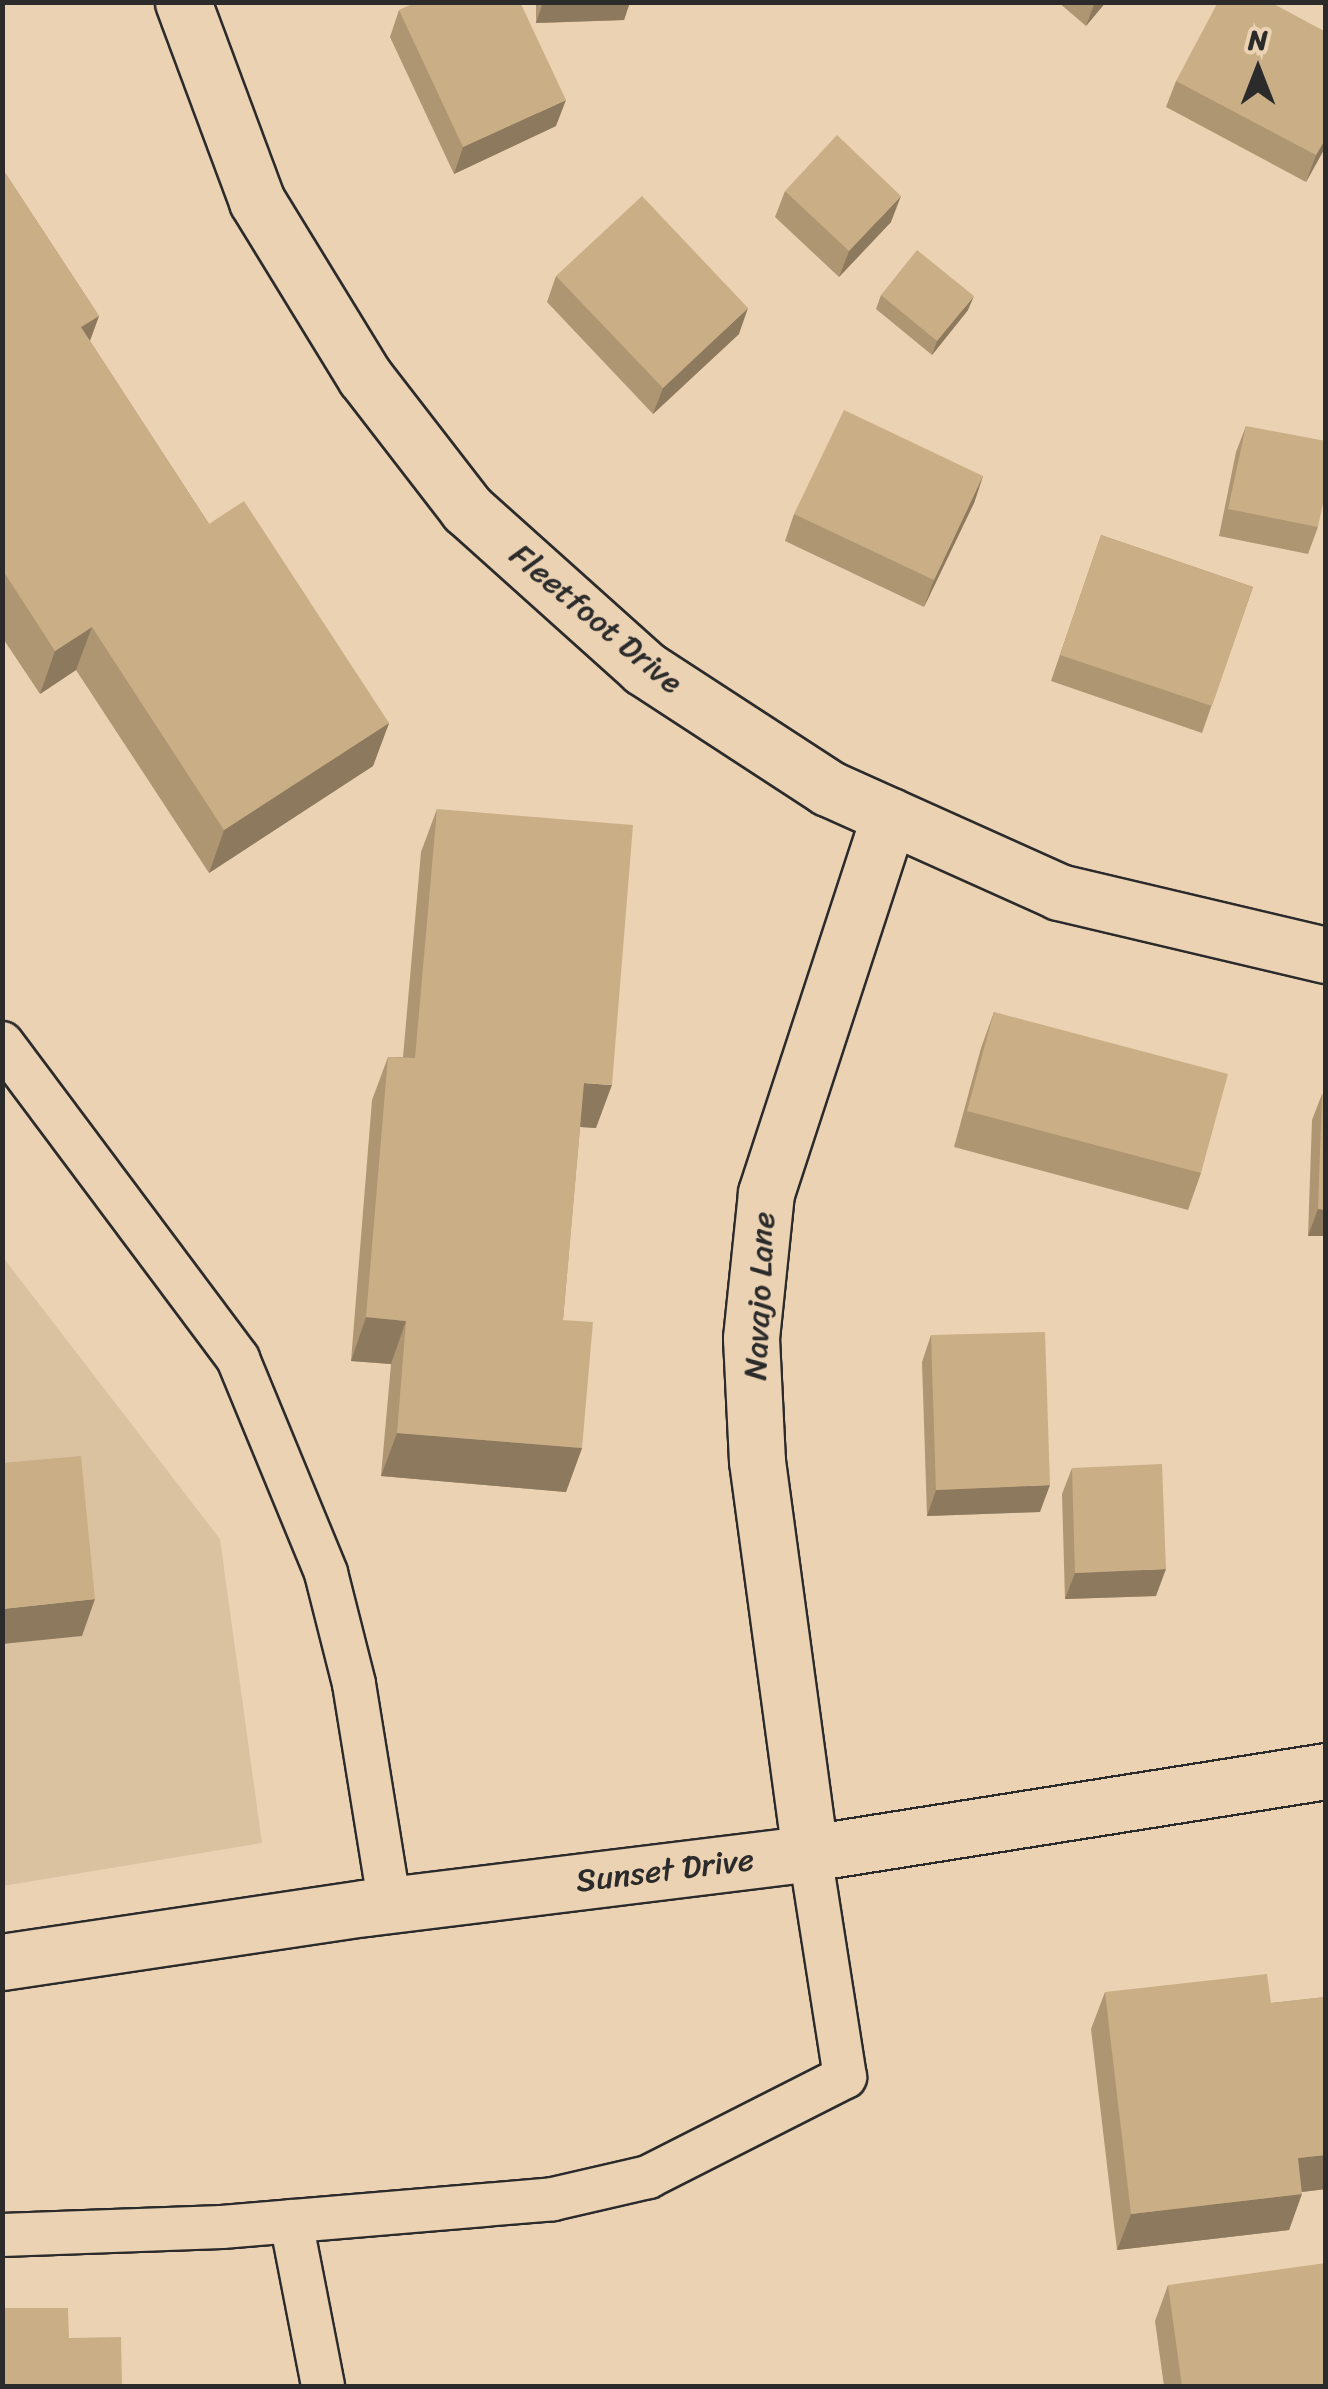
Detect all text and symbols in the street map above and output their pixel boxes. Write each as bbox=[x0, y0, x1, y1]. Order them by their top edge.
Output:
text: N bbox=[1248, 15, 1268, 64]
north arrow bbox=[1208, 20, 1308, 120]
street label: Fleetfoot Drive bbox=[502, 535, 690, 703]
street label: Navajo Lane bbox=[736, 1211, 784, 1381]
street label: Sunset Drive bbox=[574, 1841, 756, 1901]

